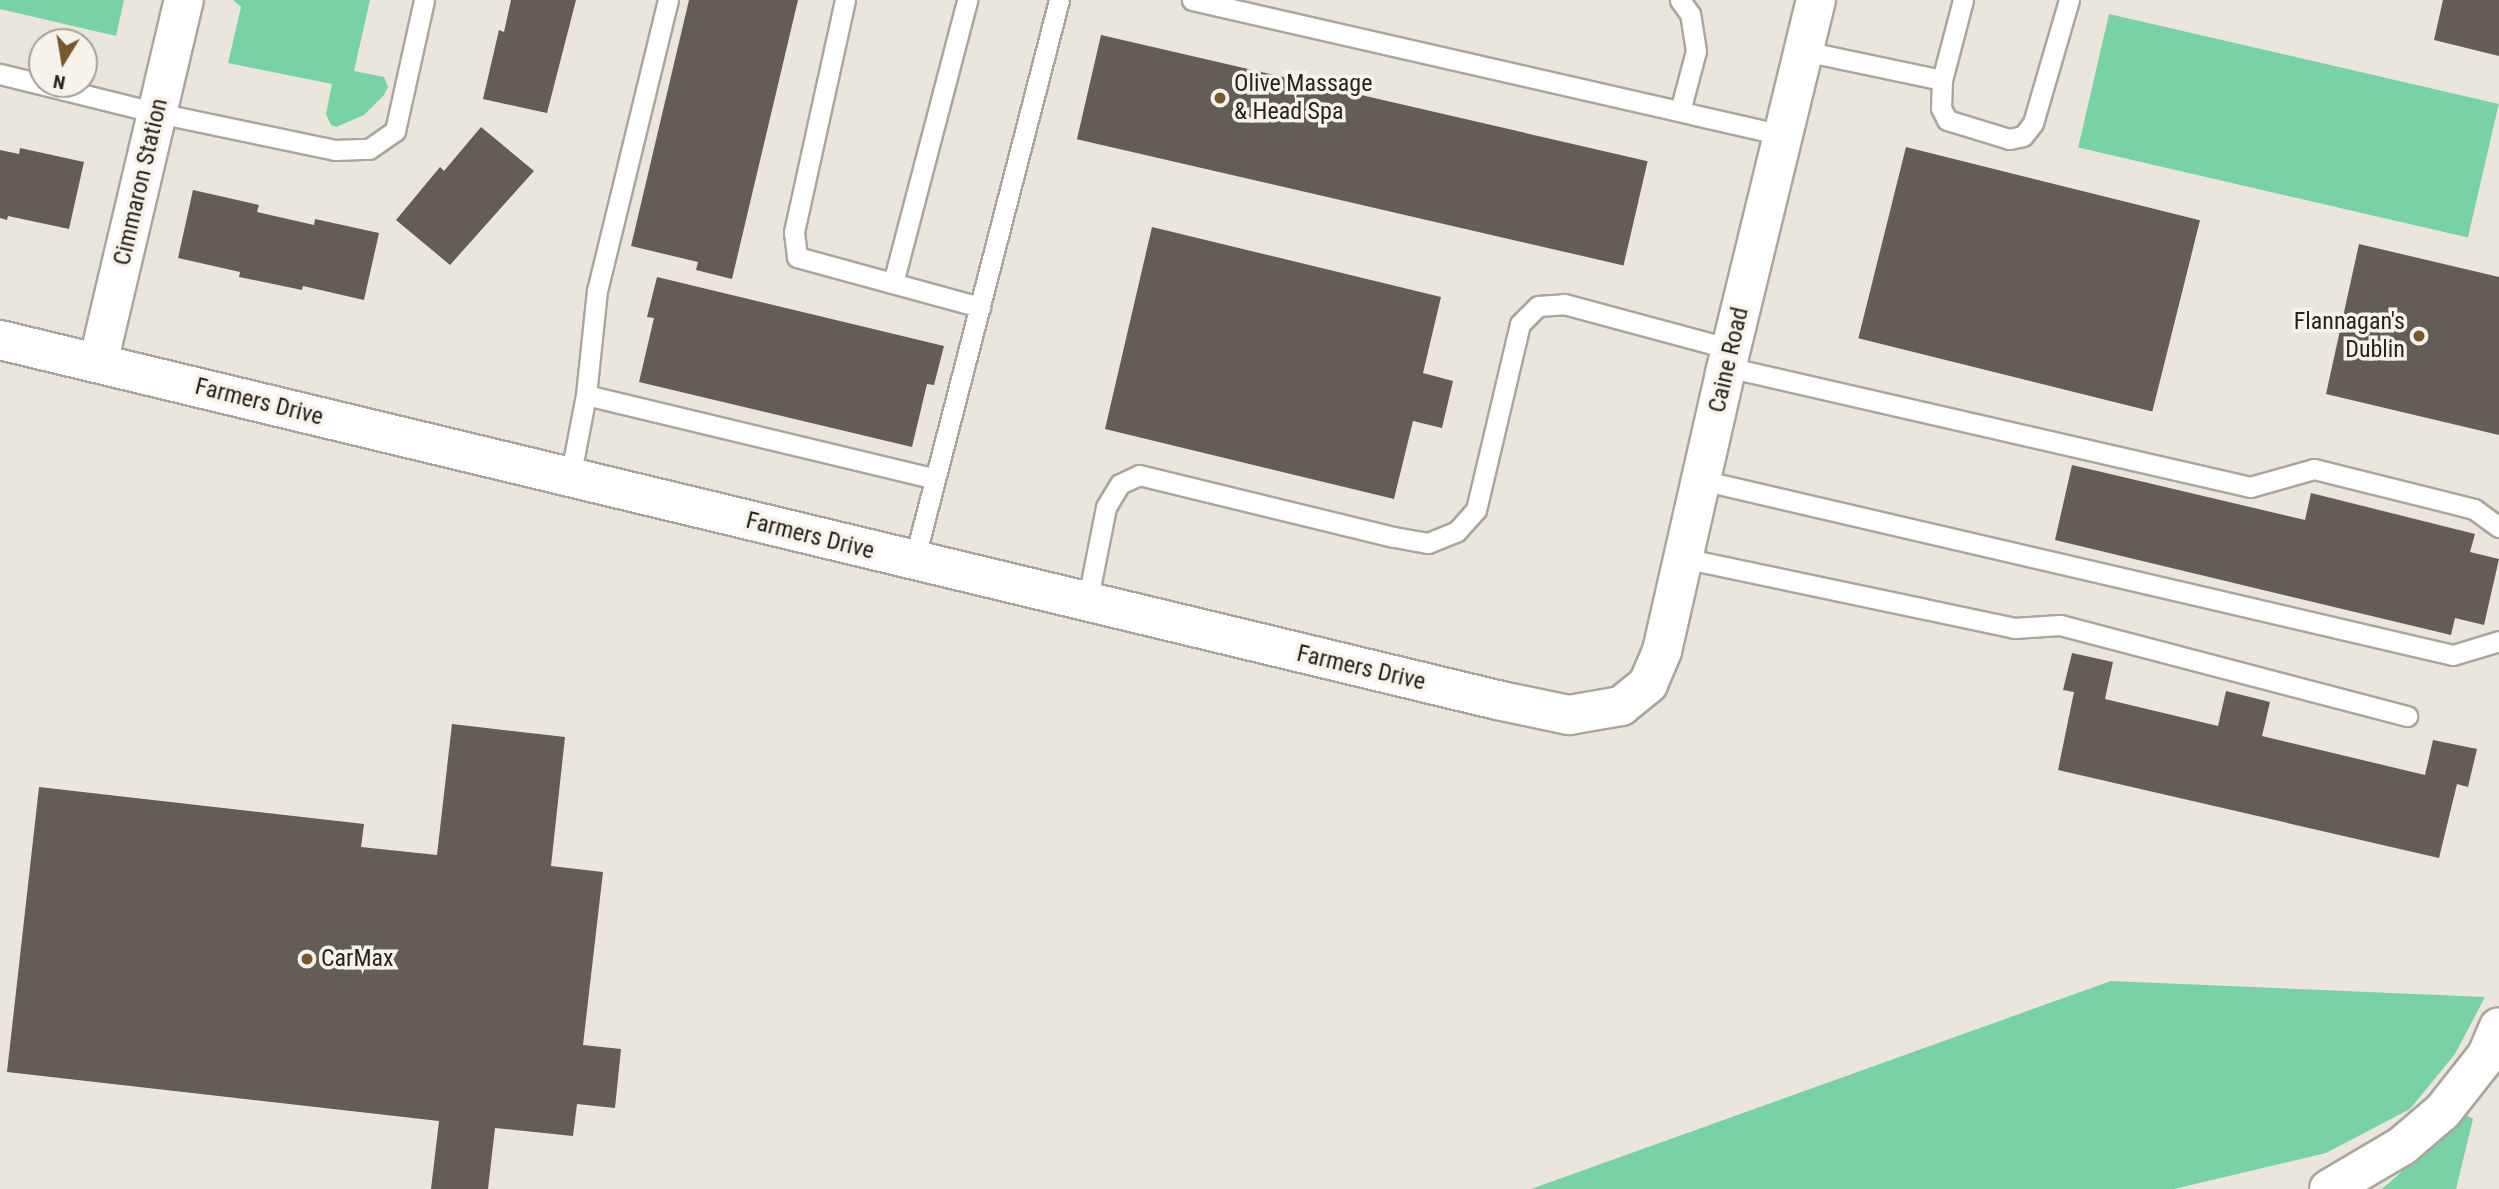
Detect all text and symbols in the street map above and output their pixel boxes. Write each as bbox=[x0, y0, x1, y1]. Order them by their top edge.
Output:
north arrow bbox=[28, 28, 98, 98]
text: N bbox=[51, 70, 67, 95]
place label: Olive Massage & Head Spa bbox=[1234, 70, 1372, 126]
marker: Olive Massage & Head Spa bbox=[1212, 90, 1228, 106]
street label: Cimmaron Station bbox=[108, 96, 174, 268]
street label: Caine Road bbox=[1703, 305, 1755, 415]
place label: Flannagan's Dublin bbox=[2294, 308, 2405, 364]
marker: Flannagan's Dublin bbox=[2411, 328, 2427, 344]
street label: Farmers Drive bbox=[192, 372, 326, 432]
street label: Farmers Drive bbox=[743, 506, 877, 566]
street label: Farmers Drive bbox=[1294, 639, 1428, 697]
place label: CarMax bbox=[321, 945, 394, 973]
marker: CarMax bbox=[299, 951, 315, 967]

